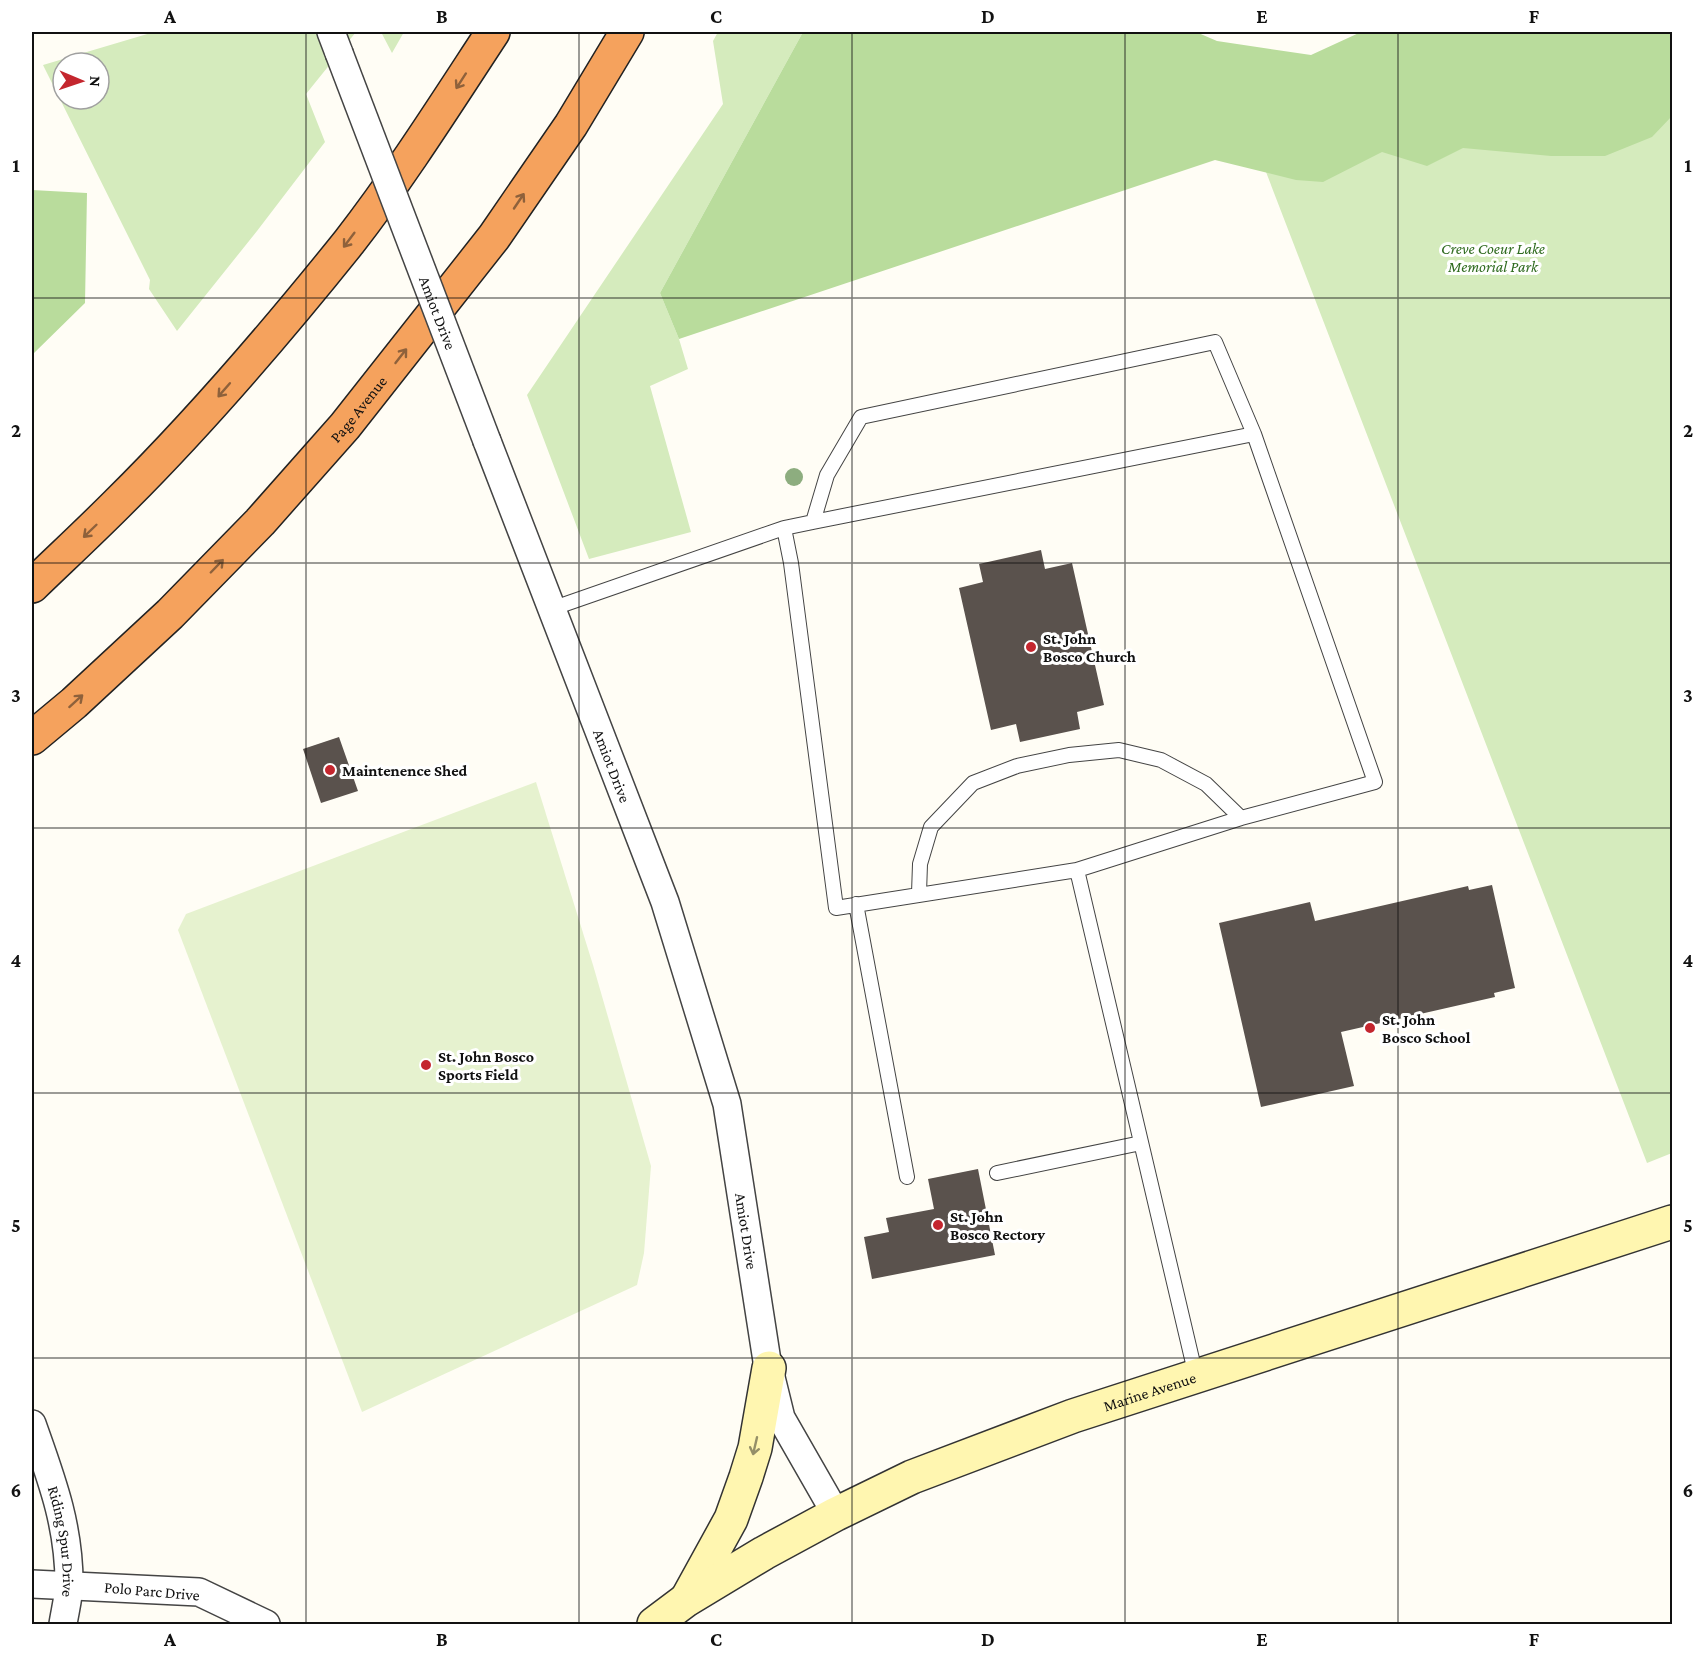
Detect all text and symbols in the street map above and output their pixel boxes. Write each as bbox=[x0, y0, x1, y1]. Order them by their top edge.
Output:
text: A bbox=[163, 5, 177, 27]
text: B bbox=[436, 5, 448, 27]
text: C bbox=[710, 5, 722, 27]
text: D bbox=[981, 5, 995, 27]
text: E bbox=[1256, 5, 1268, 27]
text: F bbox=[1529, 5, 1540, 27]
north arrow bbox=[51, 51, 111, 111]
one-way arrow bbox=[455, 72, 467, 88]
text: N bbox=[87, 76, 104, 87]
text: 1 bbox=[12, 154, 20, 176]
text: 1 bbox=[1684, 154, 1692, 176]
one-way arrow bbox=[513, 193, 525, 210]
one-way arrow bbox=[343, 232, 356, 248]
park label: Creve Coeur Lake Memorial Park bbox=[1441, 240, 1545, 275]
street label: Amiot Drive bbox=[416, 274, 460, 352]
one-way arrow bbox=[394, 348, 407, 364]
street label: Page Avenue bbox=[326, 372, 390, 445]
one-way arrow bbox=[217, 382, 231, 397]
text: 2 bbox=[11, 419, 21, 441]
text: 2 bbox=[1683, 419, 1693, 441]
one-way arrow bbox=[82, 524, 97, 538]
one-way arrow bbox=[209, 558, 224, 573]
place label: St. John Bosco Church bbox=[1043, 630, 1136, 665]
marker: St. John Bosco Church bbox=[1024, 640, 1038, 654]
text: 3 bbox=[11, 684, 21, 706]
text: 3 bbox=[1683, 684, 1693, 706]
one-way arrow bbox=[68, 694, 83, 708]
street label: Amiot Drive bbox=[591, 727, 634, 805]
place label: Maintenence Shed bbox=[342, 762, 468, 779]
marker: Maintenence Shed bbox=[323, 763, 337, 777]
text: 4 bbox=[11, 949, 22, 971]
text: 4 bbox=[1683, 949, 1694, 971]
place label: St. John Bosco School bbox=[1382, 1011, 1471, 1046]
marker: St. John Bosco School bbox=[1363, 1021, 1377, 1035]
place label: St. John Bosco Sports Field bbox=[438, 1048, 534, 1083]
marker: St. John Bosco Sports Field bbox=[419, 1058, 433, 1072]
street label: Amiot Drive bbox=[732, 1192, 761, 1270]
place label: St. John Bosco Rectory bbox=[950, 1208, 1045, 1243]
text: 5 bbox=[11, 1214, 21, 1236]
text: 5 bbox=[1683, 1214, 1693, 1236]
marker: St. John Bosco Rectory bbox=[931, 1218, 945, 1232]
street label: Marine Avenue bbox=[1101, 1368, 1198, 1414]
one-way arrow bbox=[749, 1436, 760, 1456]
text: 6 bbox=[11, 1479, 21, 1501]
text: 6 bbox=[1683, 1479, 1693, 1501]
street label: Riding Spur Drive bbox=[45, 1484, 78, 1598]
street label: Polo Parc Drive bbox=[104, 1578, 200, 1604]
text: A bbox=[163, 1628, 177, 1650]
text: B bbox=[436, 1628, 448, 1650]
text: C bbox=[710, 1628, 722, 1650]
text: D bbox=[981, 1628, 995, 1650]
text: E bbox=[1256, 1628, 1268, 1650]
text: F bbox=[1529, 1628, 1540, 1650]

